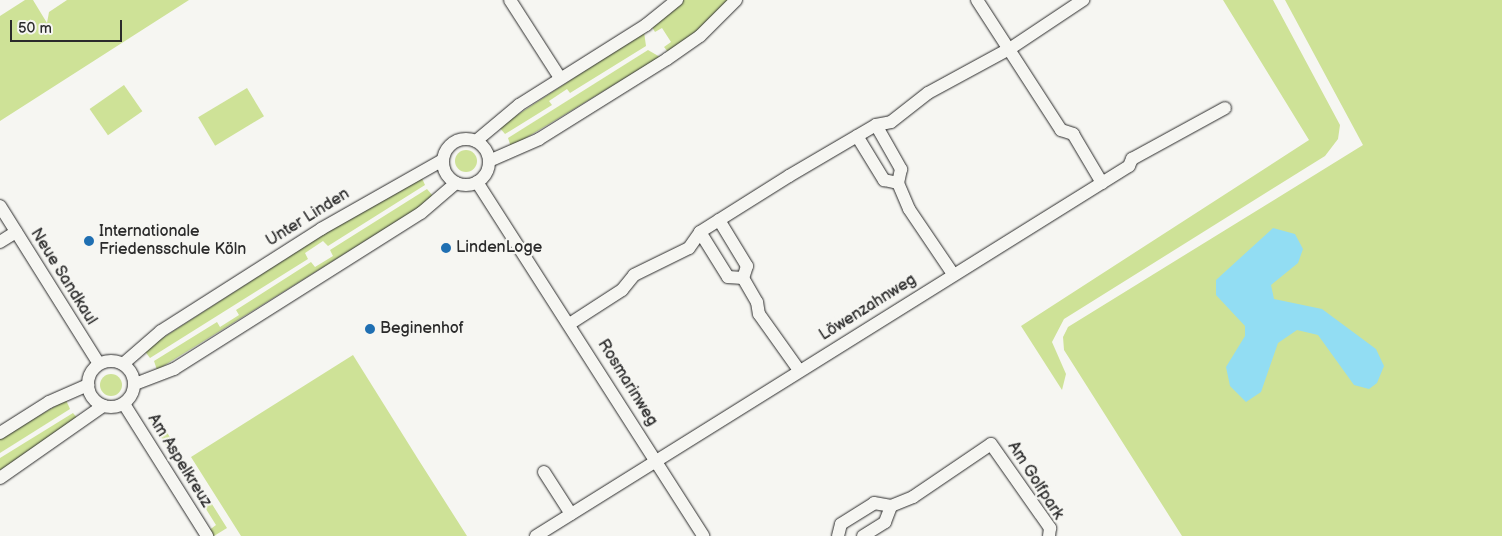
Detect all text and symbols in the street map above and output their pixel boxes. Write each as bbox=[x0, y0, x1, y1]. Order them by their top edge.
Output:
scale bar bbox=[12, 10, 125, 42]
text: 50 m bbox=[18, 19, 52, 38]
street label: Unter Linden bbox=[263, 185, 353, 251]
place label: Internationale Friedensschule Köln bbox=[99, 222, 246, 260]
street label: Neue Sandkaul bbox=[26, 225, 100, 329]
marker: Internationale Friedensschule Köln bbox=[83, 235, 95, 247]
place label: LindenLoge bbox=[456, 238, 542, 258]
marker: LindenLoge bbox=[440, 242, 452, 254]
street label: Löwenzahnweg bbox=[816, 271, 920, 345]
place label: Beginenhof bbox=[380, 319, 464, 339]
marker: Beginenhof bbox=[364, 323, 376, 335]
street label: Rosmarinweg bbox=[593, 336, 661, 430]
street label: Am Aspelkreuz bbox=[143, 411, 215, 511]
street label: Am Golfpark bbox=[1003, 439, 1067, 523]

